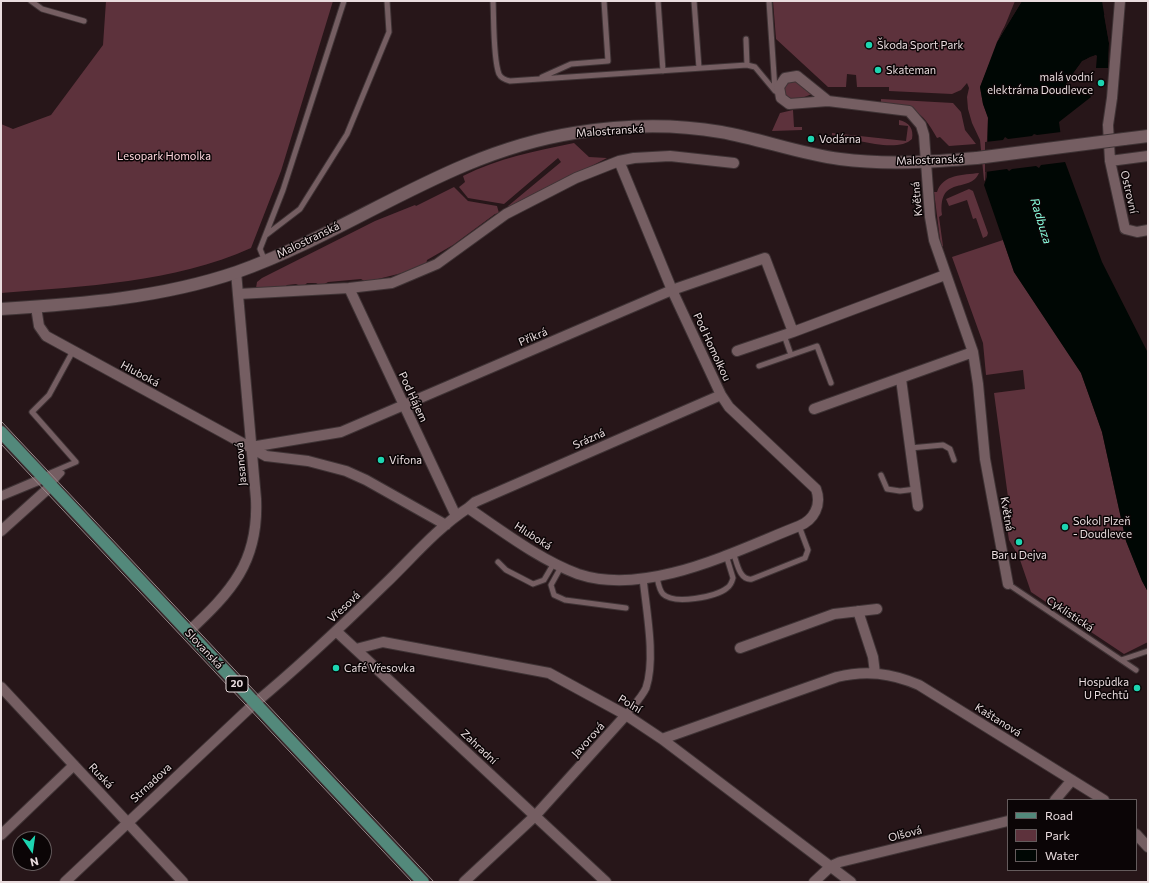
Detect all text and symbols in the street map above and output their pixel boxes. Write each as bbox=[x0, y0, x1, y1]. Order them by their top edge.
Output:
place label: Škoda Sport Park bbox=[877, 38, 963, 52]
marker: Škoda Sport Park bbox=[864, 40, 874, 50]
place label: Skateman bbox=[886, 63, 936, 77]
marker: Skateman bbox=[873, 65, 883, 75]
place label: malá vodní elektrárna Doudlevce bbox=[987, 70, 1093, 96]
marker: malá vodní elektrárna Doudlevce bbox=[1096, 78, 1106, 88]
street label: Malostranská bbox=[576, 122, 644, 140]
place label: Vodárna bbox=[819, 132, 861, 146]
marker: Vodárna bbox=[806, 134, 816, 144]
park label: Lesopark Homolka bbox=[117, 149, 211, 163]
street label: Malostranská bbox=[896, 152, 964, 168]
street label: Ostrovní bbox=[1118, 169, 1140, 215]
street label: Květná bbox=[909, 181, 925, 217]
water label: Radbuza bbox=[1027, 196, 1055, 246]
street label: Malostranská bbox=[275, 219, 341, 261]
street label: Pod Homolkou bbox=[690, 311, 734, 383]
street label: Příkrá bbox=[517, 325, 549, 349]
street label: Hluboká bbox=[118, 358, 162, 390]
street label: Pod Hájem bbox=[396, 370, 430, 424]
street label: Srázná bbox=[571, 426, 607, 452]
street label: Jasanová bbox=[233, 442, 249, 486]
place label: Vifona bbox=[389, 453, 422, 467]
marker: Vifona bbox=[376, 455, 386, 465]
street label: Květná bbox=[997, 496, 1017, 532]
place label: Sokol Plzeň - Doudlevce bbox=[1073, 514, 1132, 540]
street label: Hluboká bbox=[512, 519, 554, 553]
marker: Sokol Plzeň - Doudlevce bbox=[1060, 522, 1070, 532]
marker: Bar u Dejva bbox=[1014, 537, 1024, 547]
place label: Bar u Dejva bbox=[991, 548, 1047, 562]
street label: Vřesová bbox=[325, 589, 363, 625]
street label: Cyklistická bbox=[1044, 593, 1096, 635]
street label: Slovanská bbox=[182, 626, 226, 672]
place label: Café Vřesovka bbox=[344, 661, 415, 675]
marker: Café Vřesovka bbox=[331, 663, 341, 673]
place label: Hospůdka U Pechtů bbox=[1079, 675, 1129, 701]
road number: 20 bbox=[226, 676, 248, 692]
marker: Hospůdka U Pechtů bbox=[1132, 683, 1142, 693]
street label: Polní bbox=[616, 692, 644, 716]
street label: Kaštanová bbox=[972, 701, 1024, 739]
street label: Javorová bbox=[569, 720, 607, 760]
street label: Zahradní bbox=[458, 727, 500, 767]
street label: Ruská bbox=[86, 760, 116, 792]
street label: Strnadova bbox=[128, 761, 174, 805]
legend bbox=[1007, 799, 1137, 871]
text: Road bbox=[1045, 808, 1073, 822]
street label: Olšová bbox=[887, 823, 923, 845]
text: Park bbox=[1045, 828, 1070, 842]
north arrow bbox=[12, 831, 52, 871]
text: Water bbox=[1045, 848, 1079, 862]
text: N bbox=[29, 855, 40, 869]

